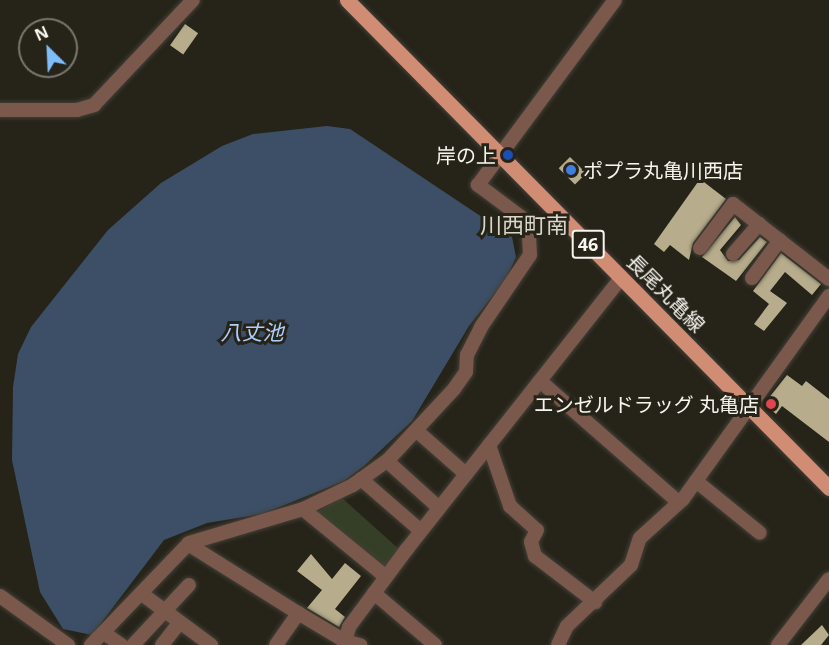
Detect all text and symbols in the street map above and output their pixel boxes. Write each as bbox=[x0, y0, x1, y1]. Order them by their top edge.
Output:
north arrow bbox=[18, 18, 78, 78]
text: N bbox=[31, 21, 52, 46]
place label: 岸の上 bbox=[436, 143, 496, 167]
marker: 岸の上 bbox=[501, 148, 515, 162]
place label: ポプラ丸亀川西店 bbox=[583, 158, 743, 182]
marker: ポプラ丸亀川西店 bbox=[564, 163, 578, 177]
district label: 川西町南 bbox=[480, 212, 568, 238]
road number: 46 bbox=[572, 229, 604, 259]
street label: 長尾丸亀線 bbox=[622, 249, 710, 337]
water label: 八丈池 bbox=[221, 319, 283, 345]
place label: エンゼルドラッグ 丸亀店 bbox=[534, 392, 759, 416]
marker: エンゼルドラッグ 丸亀店 bbox=[764, 397, 778, 411]

